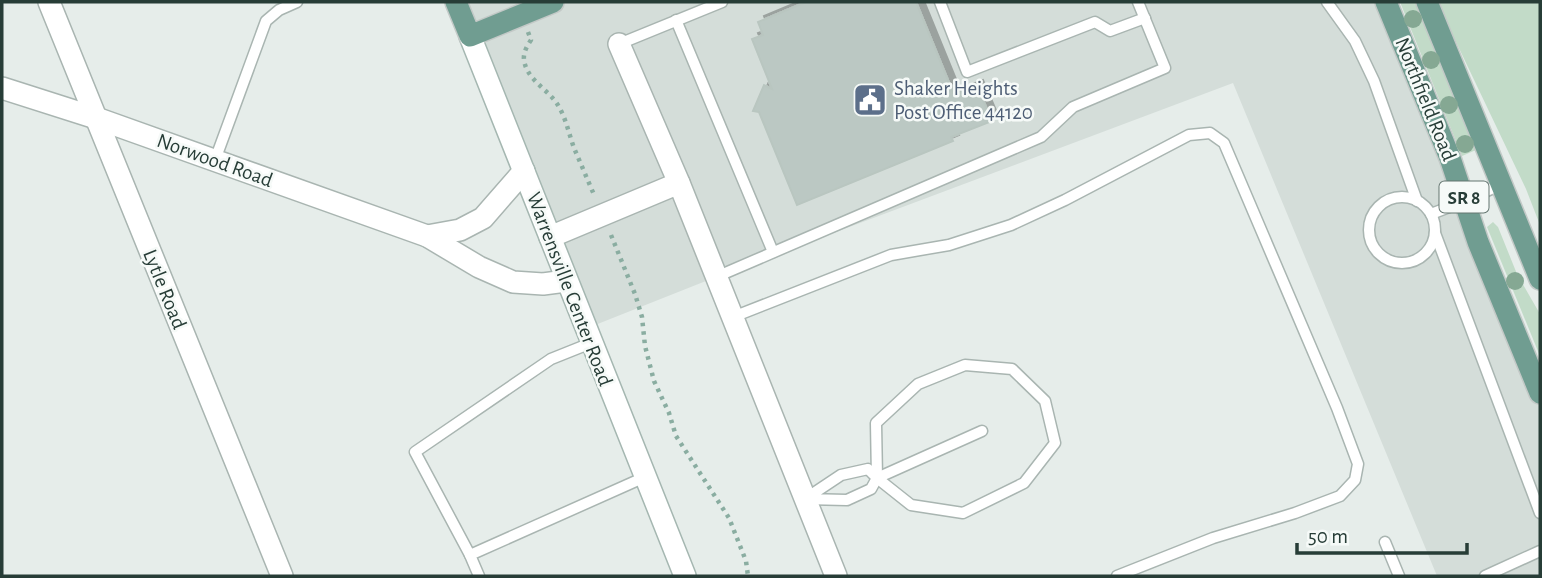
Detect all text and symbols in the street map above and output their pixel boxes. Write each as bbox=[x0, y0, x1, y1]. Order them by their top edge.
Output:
street label: Northfield Road bbox=[1391, 35, 1460, 164]
place label: Shaker Heights Post Office 44120 bbox=[894, 78, 1033, 123]
public building icon: Shaker Heights Post Office 44120 bbox=[851, 81, 889, 119]
street label: Norwood Road bbox=[154, 130, 276, 191]
road number: SR 8 bbox=[1440, 182, 1488, 212]
street label: Warrensville Center Road bbox=[523, 189, 616, 389]
street label: Lytle Road bbox=[139, 246, 190, 332]
scale bar bbox=[1297, 512, 1467, 556]
text: 50 m bbox=[1308, 526, 1348, 547]

